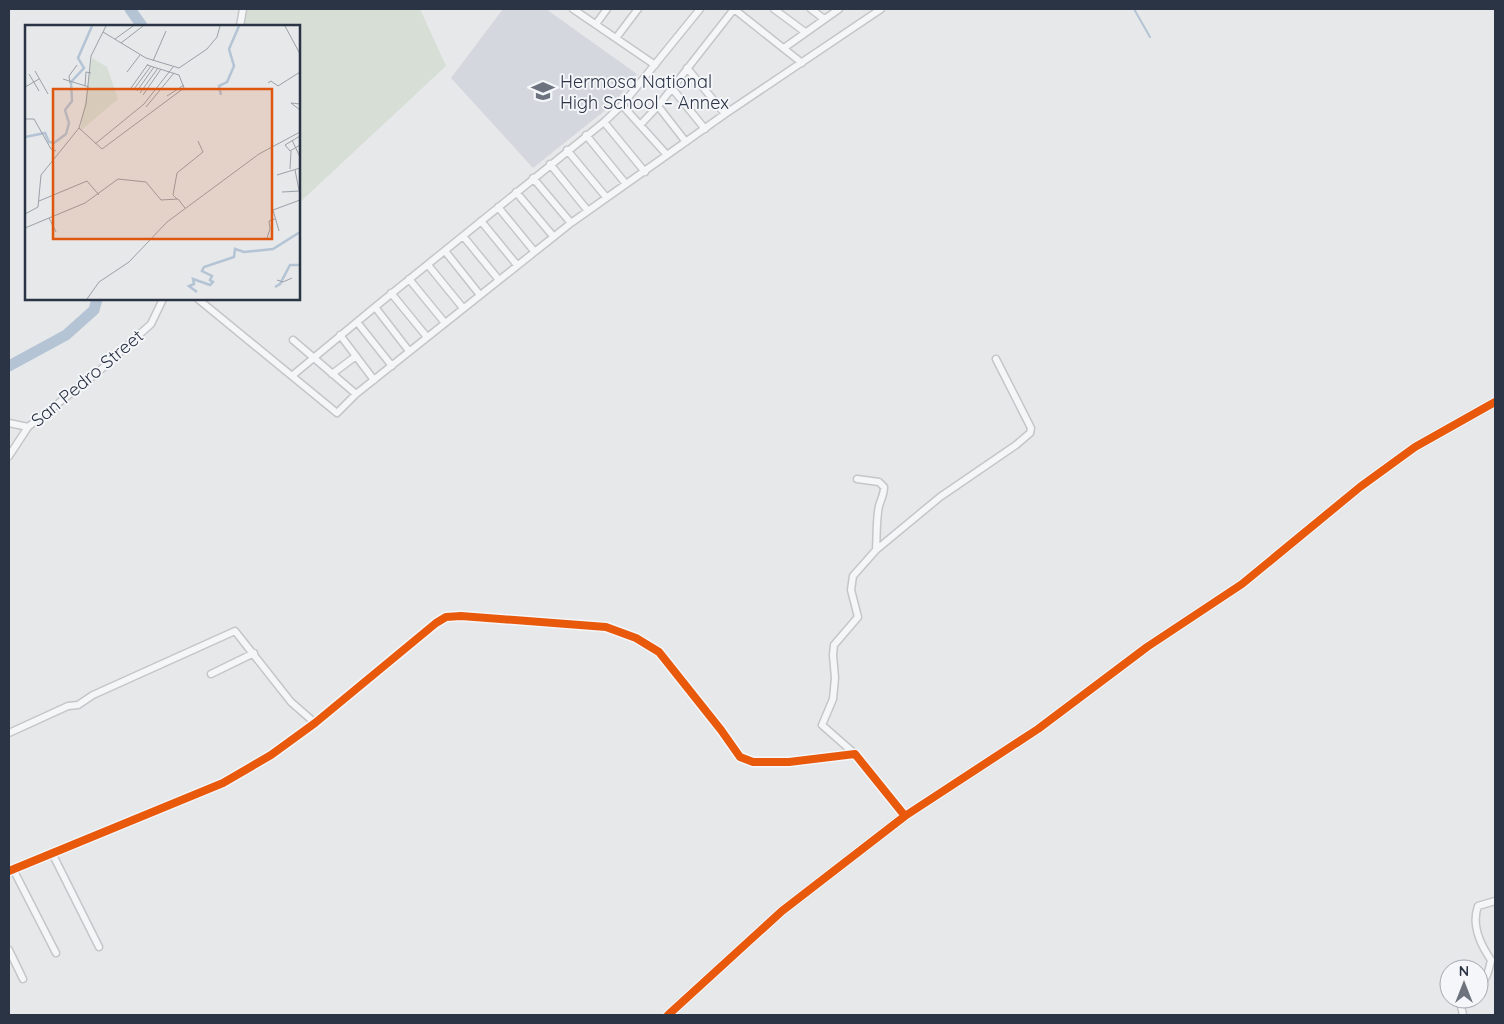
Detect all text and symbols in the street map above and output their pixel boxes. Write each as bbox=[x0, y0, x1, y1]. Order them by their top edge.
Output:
inset map bbox=[25, 25, 300, 300]
place label: Hermosa National High School – Annex bbox=[560, 70, 729, 114]
school or university icon: Hermosa National High School – Annex bbox=[530, 78, 556, 104]
street label: San Pedro Street bbox=[26, 324, 148, 432]
north arrow bbox=[1439, 959, 1489, 1009]
text: N bbox=[1459, 962, 1469, 980]

